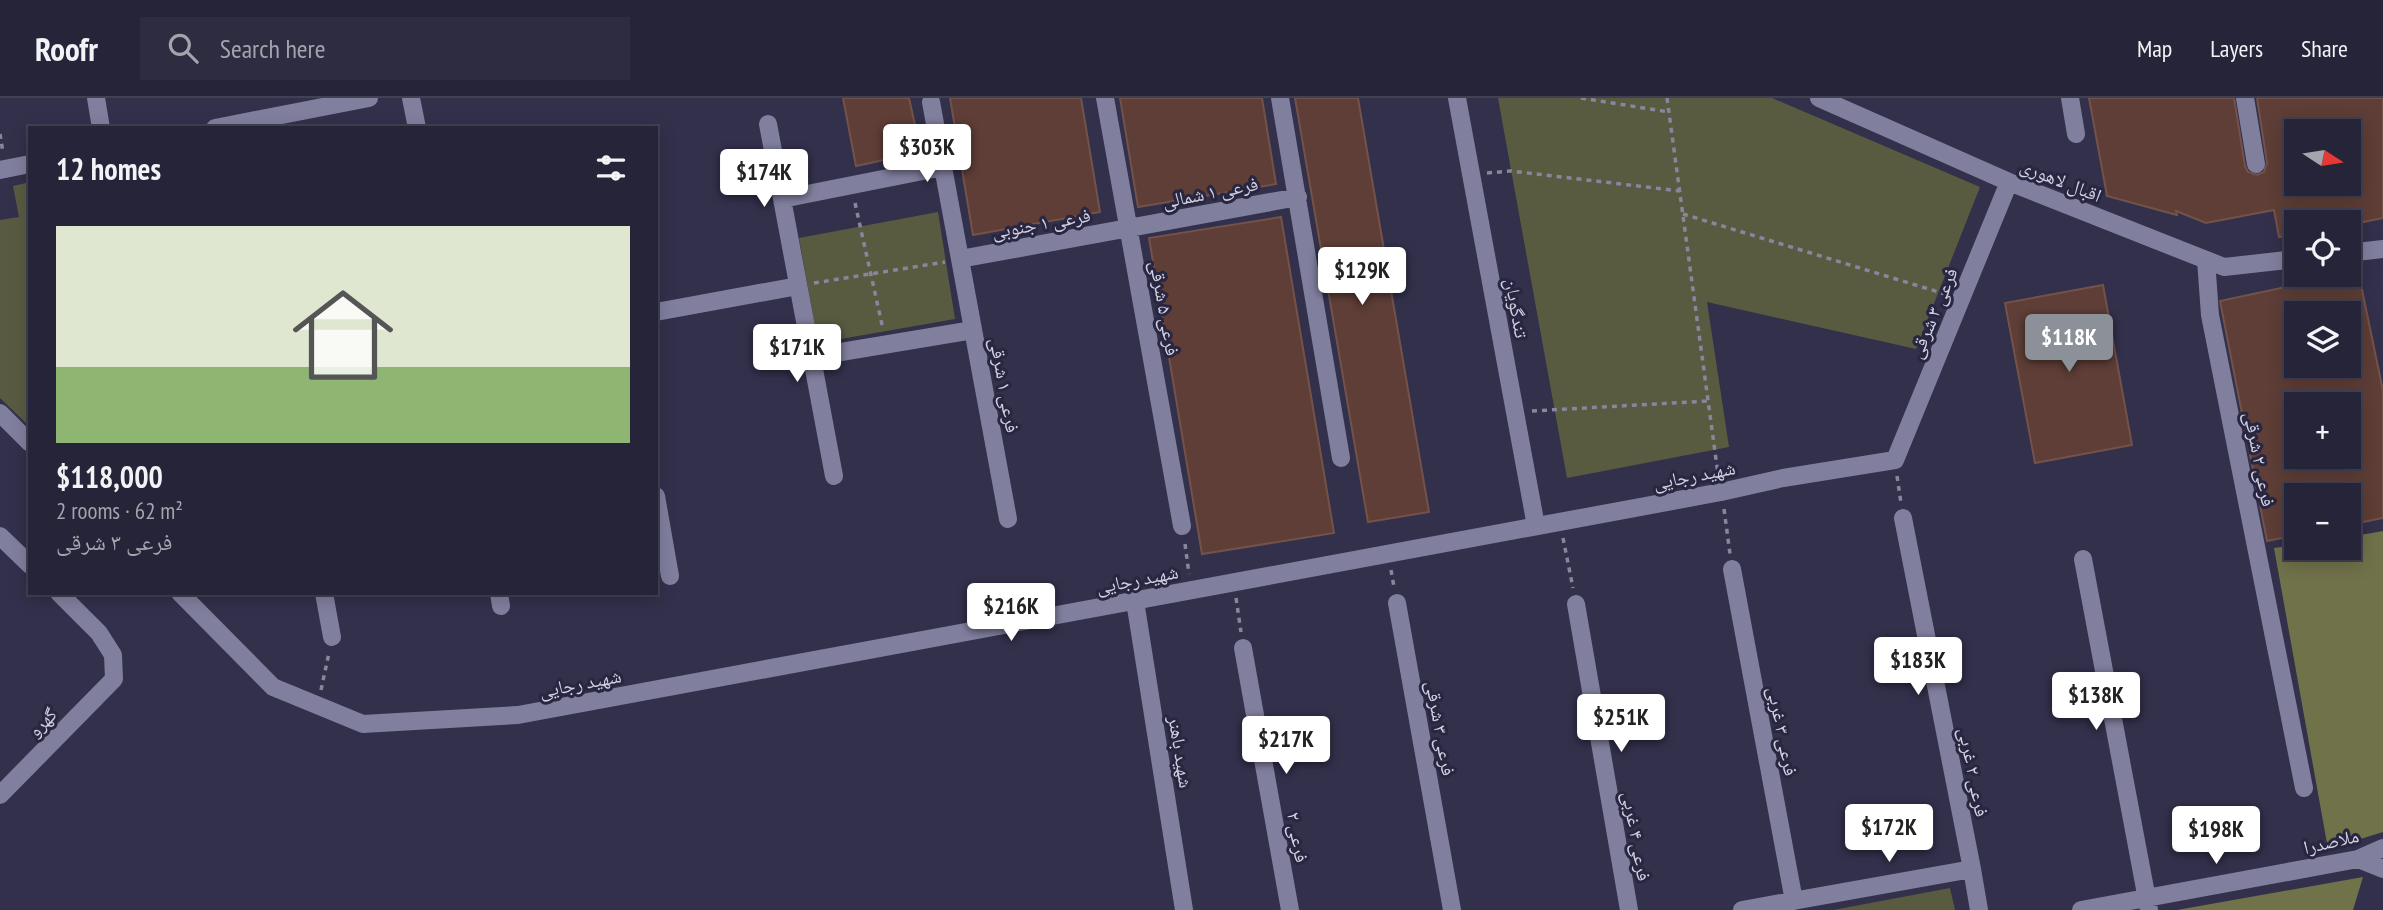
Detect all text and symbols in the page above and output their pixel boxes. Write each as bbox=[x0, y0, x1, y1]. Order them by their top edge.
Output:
search box bbox=[140, 17, 630, 80]
text: Roofr bbox=[35, 27, 98, 70]
icon: search bbox=[164, 29, 202, 67]
text: Search here bbox=[220, 32, 325, 65]
text: Map bbox=[2137, 33, 2172, 64]
text: Layers bbox=[2210, 33, 2263, 64]
text: Share bbox=[2301, 33, 2348, 64]
north arrow bbox=[2284, 119, 2361, 196]
map controls bbox=[2284, 119, 2361, 560]
pin: $303K bbox=[878, 125, 976, 184]
text: $303K bbox=[899, 132, 955, 161]
text: 12 homes bbox=[56, 149, 161, 188]
icon: filters bbox=[592, 149, 630, 187]
pin: $174K bbox=[715, 150, 813, 209]
street label: اقبال لاهوری bbox=[2017, 153, 2105, 207]
text: $174K bbox=[736, 157, 792, 186]
street label: فرعی ۱ شمالی bbox=[1160, 171, 1260, 213]
street label: فرعی ۱ جنوبی bbox=[990, 203, 1092, 243]
button: locate bbox=[2284, 210, 2361, 287]
pin: $129K bbox=[1313, 248, 1411, 307]
text: $129K bbox=[1334, 255, 1390, 284]
street label: فرعی ۵ شرقی bbox=[1145, 259, 1185, 357]
street label: فرعی ۳ شرقی bbox=[1903, 264, 1963, 362]
icon: home bbox=[280, 272, 406, 398]
street label: تندگویان bbox=[1500, 276, 1534, 340]
button: layers bbox=[2284, 301, 2361, 378]
pin: $118K bbox=[2020, 314, 2118, 374]
text: $118K bbox=[2041, 322, 2097, 351]
pin: $171K bbox=[748, 324, 846, 384]
text: $171K bbox=[769, 332, 825, 361]
street label: فرعی ۱ شرقی bbox=[985, 336, 1025, 434]
button: + bbox=[2284, 392, 2361, 469]
street label: فرعی ۲ شرقی bbox=[2239, 410, 2281, 508]
street label: شهید رجایی bbox=[1651, 455, 1737, 495]
text: $118,000 bbox=[56, 457, 163, 496]
button: − bbox=[2284, 483, 2361, 560]
text: 2 rooms · 62 m² bbox=[56, 496, 183, 525]
text: فرعی ۳ شرقی bbox=[56, 527, 172, 556]
street label: شهید رجایی bbox=[1094, 559, 1180, 599]
pin: $216K bbox=[962, 584, 1060, 643]
text: $216K bbox=[983, 591, 1039, 620]
pin: $183K bbox=[1869, 638, 1967, 697]
text: $183K bbox=[1890, 645, 1946, 674]
street label: شهید رجایی bbox=[537, 663, 623, 703]
pin: $138K bbox=[2047, 672, 2145, 732]
street label: فرعی ۳ شرقی bbox=[1421, 679, 1461, 777]
text: $138K bbox=[2068, 680, 2124, 709]
street label: فرعی ۳ غربی bbox=[1763, 684, 1803, 778]
pin: $251K bbox=[1572, 694, 1670, 754]
street label: گهرو bbox=[22, 702, 62, 742]
text: $251K bbox=[1593, 702, 1649, 731]
street label: شهید باهنر bbox=[1163, 713, 1199, 790]
pin: $217K bbox=[1237, 716, 1335, 776]
text: $217K bbox=[1258, 724, 1314, 753]
street label: فرعی ۲ غربی bbox=[1954, 725, 1994, 819]
street label: فرعی ۴ غربی bbox=[1617, 789, 1657, 883]
pin: $172K bbox=[1840, 804, 1938, 864]
pin: $198K bbox=[2167, 806, 2265, 866]
street label: فرعی ۲ bbox=[1282, 810, 1314, 864]
text: $172K bbox=[1861, 812, 1917, 841]
text: $198K bbox=[2188, 814, 2244, 843]
street label: ملاصدرا bbox=[2301, 823, 2361, 859]

